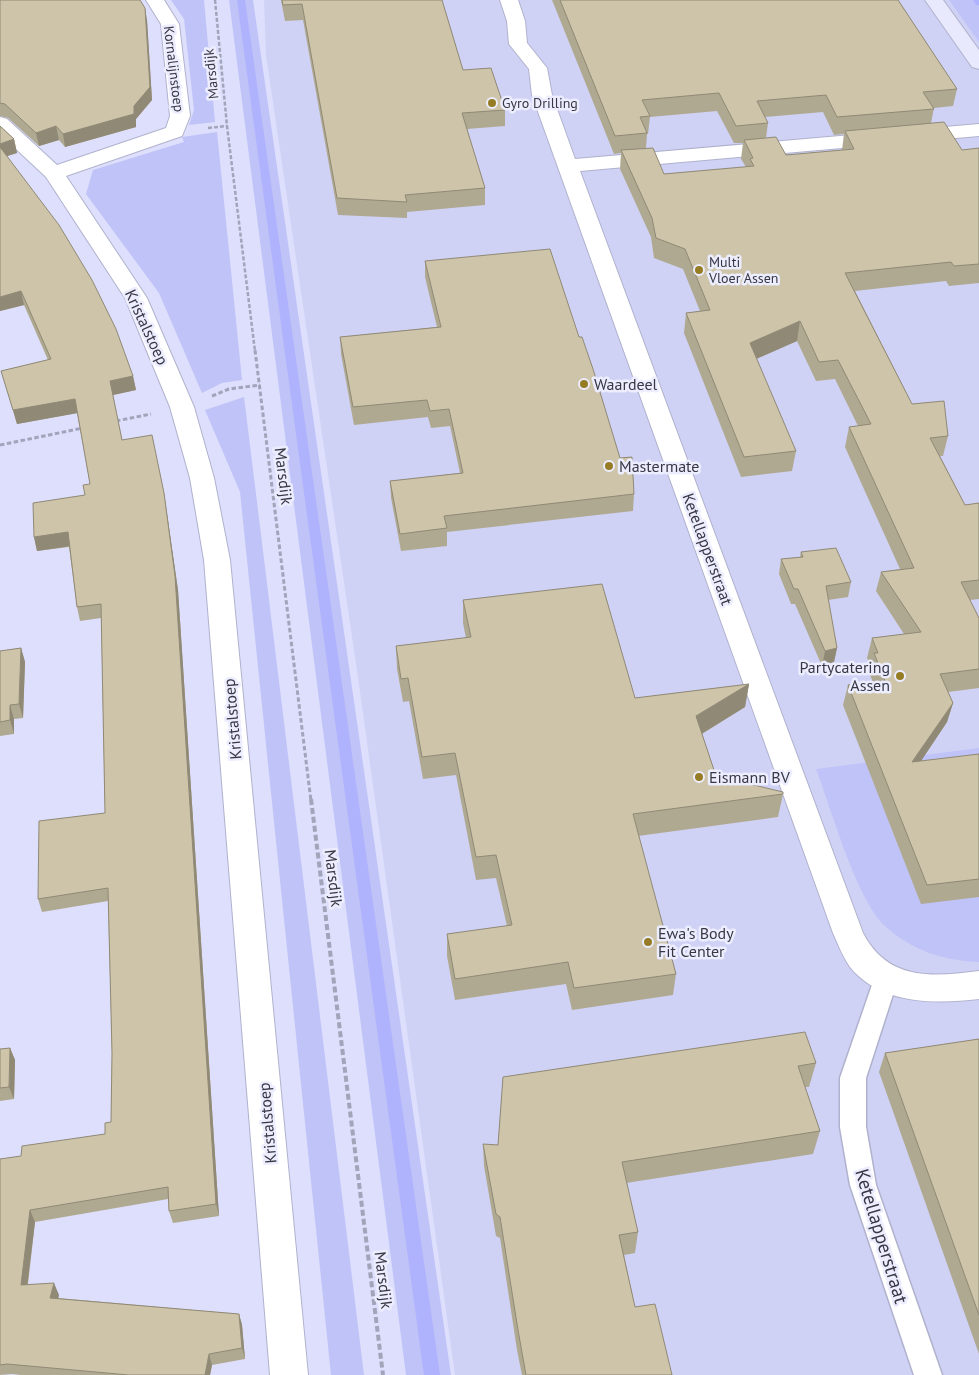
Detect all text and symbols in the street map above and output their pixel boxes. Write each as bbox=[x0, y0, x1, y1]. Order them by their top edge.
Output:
street label: Kornalijnstoep bbox=[160, 25, 188, 113]
street label: Marsdijk bbox=[199, 48, 223, 100]
place label: Gyro Drilling bbox=[502, 94, 578, 112]
marker: Gyro Drilling bbox=[486, 97, 498, 109]
place label: Multi Vloer Assen bbox=[708, 253, 778, 287]
marker: Multi Vloer Assen bbox=[693, 264, 705, 276]
street label: Kristalstoep bbox=[121, 286, 173, 368]
place label: Waardeel bbox=[594, 374, 658, 394]
marker: Waardeel bbox=[578, 378, 590, 390]
street label: Marsdijk bbox=[271, 446, 297, 506]
place label: Mastermate bbox=[619, 456, 699, 476]
marker: Mastermate bbox=[603, 460, 615, 472]
street label: Ketellapperstraat bbox=[678, 490, 738, 608]
place label: Partycatering Assen bbox=[799, 657, 890, 695]
marker: Partycatering Assen bbox=[894, 670, 906, 682]
street label: Kristalstoep bbox=[219, 678, 245, 760]
place label: Eismann BV bbox=[709, 767, 791, 787]
marker: Eismann BV bbox=[693, 771, 705, 783]
street label: Marsdijk bbox=[321, 848, 347, 908]
place label: Ewa's Body Fit Center bbox=[658, 923, 734, 961]
marker: Ewa's Body Fit Center bbox=[642, 936, 654, 948]
street label: Kristalstoep bbox=[254, 1082, 280, 1164]
street label: Ketellapperstraat bbox=[850, 1166, 914, 1307]
street label: Marsdijk bbox=[371, 1250, 397, 1310]

